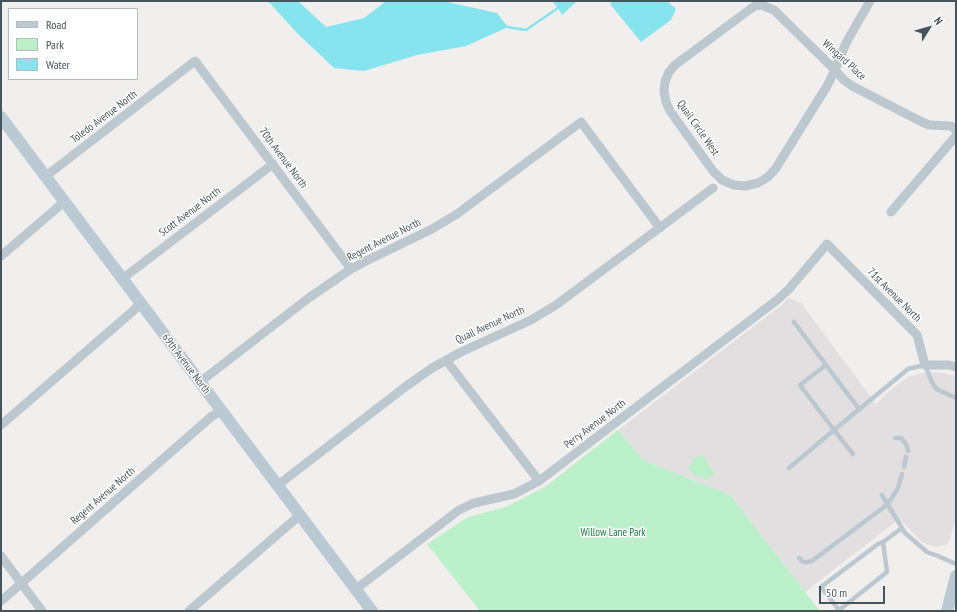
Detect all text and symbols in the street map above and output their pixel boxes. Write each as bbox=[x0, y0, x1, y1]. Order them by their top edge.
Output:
legend bbox=[8, 8, 138, 80]
north arrow bbox=[909, 8, 949, 48]
text: N bbox=[931, 14, 946, 27]
text: Road bbox=[46, 17, 66, 32]
text: Park bbox=[46, 37, 64, 52]
street label: Wingard Place bbox=[819, 37, 869, 83]
text: Water bbox=[46, 57, 70, 72]
street label: Toledo Avenue North bbox=[68, 88, 140, 146]
street label: Quail Circle West bbox=[674, 98, 722, 158]
street label: 70th Avenue North bbox=[256, 125, 310, 191]
street label: Scott Avenue North bbox=[157, 185, 223, 239]
street label: Regent Avenue North bbox=[345, 216, 423, 264]
street label: 71st Avenue North bbox=[864, 265, 924, 325]
street label: Quail Avenue North bbox=[453, 303, 527, 347]
street label: 69th Avenue North bbox=[159, 331, 213, 397]
street label: Perry Avenue North bbox=[562, 397, 628, 451]
street label: Regent Avenue North bbox=[68, 465, 138, 527]
park label: Willow Lane Park bbox=[580, 526, 646, 540]
scale bar bbox=[821, 578, 887, 604]
text: 50 m bbox=[826, 585, 847, 600]

